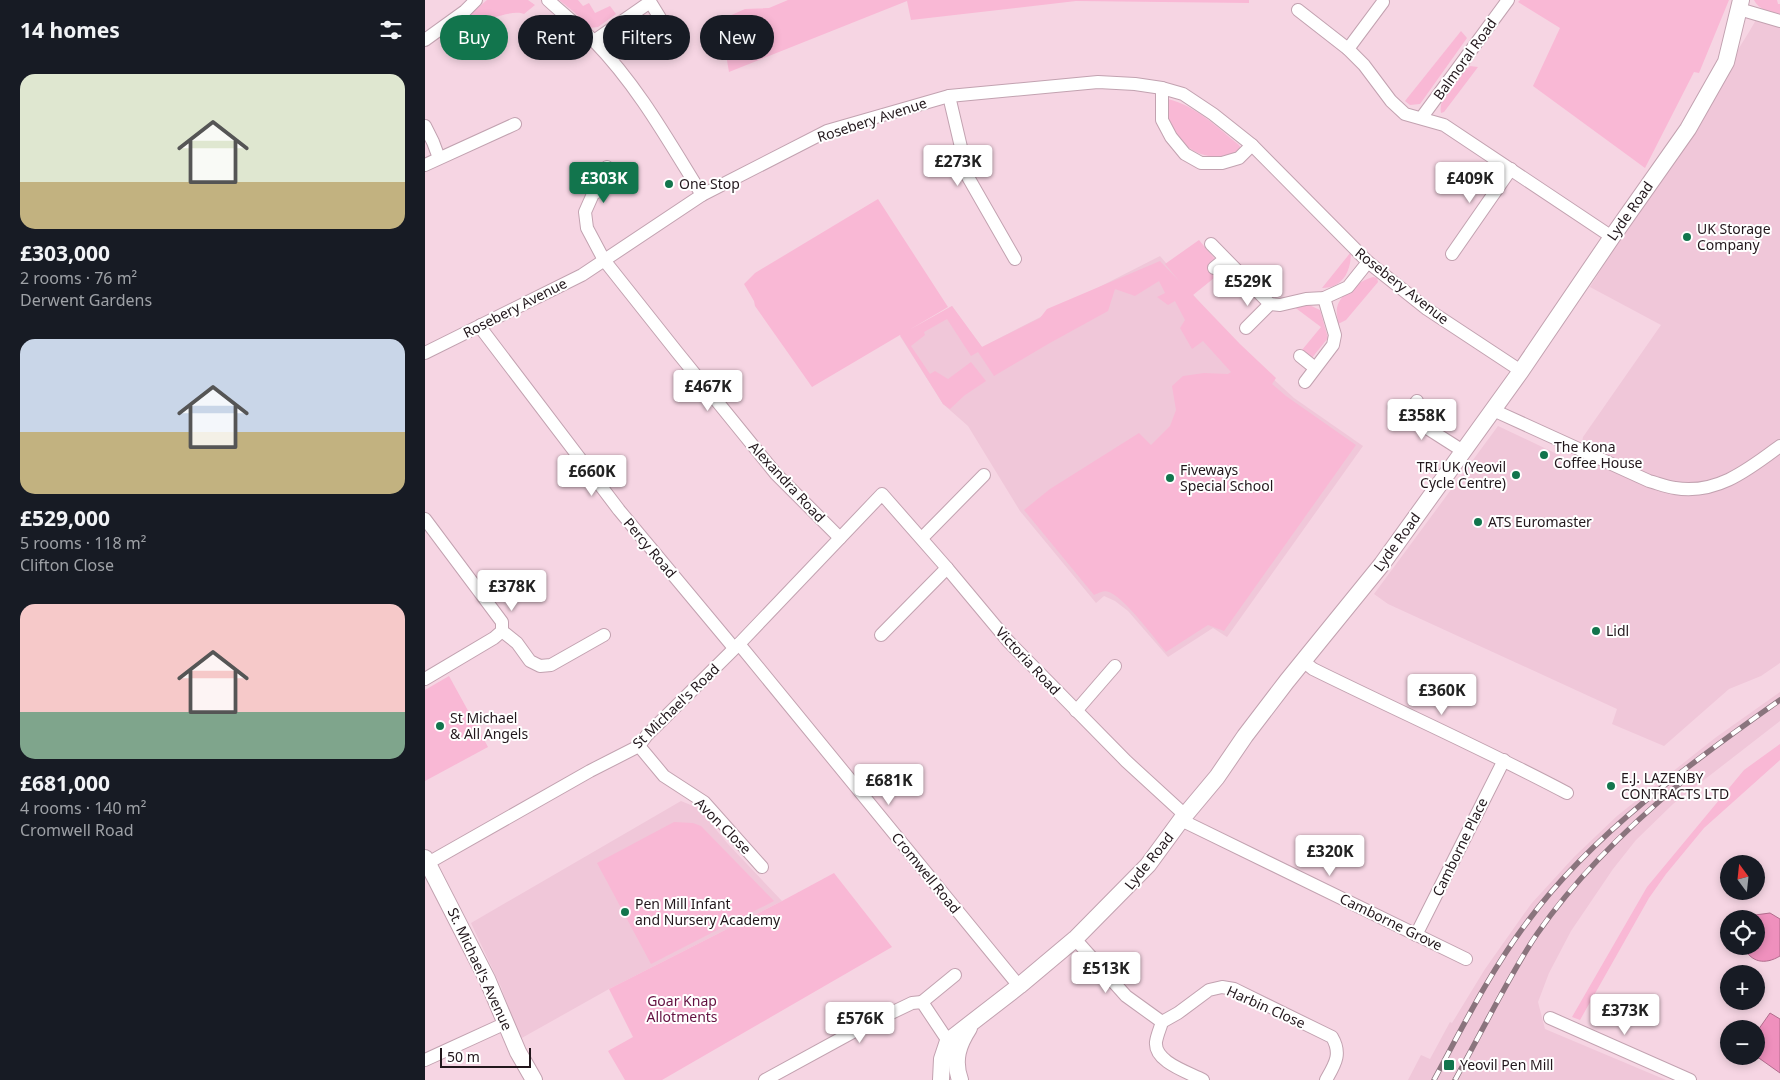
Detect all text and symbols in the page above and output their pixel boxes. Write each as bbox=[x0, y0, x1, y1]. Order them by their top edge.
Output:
street label: Balmoral Road bbox=[1429, 14, 1501, 103]
chip: Buy bbox=[440, 15, 508, 60]
chip: Rent bbox=[518, 15, 593, 60]
chip: Filters bbox=[603, 15, 690, 60]
chip: New bbox=[700, 15, 774, 60]
text: 14 homes bbox=[20, 16, 120, 44]
icon: filters bbox=[377, 16, 405, 44]
street label: Rosebery Avenue bbox=[815, 93, 929, 146]
icon: home bbox=[168, 107, 258, 197]
pin: £273K bbox=[923, 144, 993, 187]
text: £273K bbox=[934, 150, 982, 172]
pin: £303K bbox=[569, 162, 639, 204]
pin: £409K bbox=[1435, 162, 1505, 204]
text: £303K bbox=[580, 167, 628, 189]
text: £409K bbox=[1446, 167, 1494, 189]
place label: One Stop bbox=[679, 174, 740, 193]
street label: Lyde Road bbox=[1602, 177, 1657, 244]
marker: One Stop bbox=[663, 178, 675, 190]
place label: UK Storage Company bbox=[1697, 219, 1771, 254]
marker: UK Storage Company bbox=[1681, 231, 1693, 243]
text: £303,000 bbox=[20, 239, 110, 267]
street label: Rosebery Avenue bbox=[1352, 243, 1453, 328]
pin: £529K bbox=[1213, 264, 1283, 307]
text: 2 rooms · 76 m² bbox=[20, 267, 137, 289]
text: £529K bbox=[1224, 270, 1272, 292]
street label: Rosebery Avenue bbox=[460, 273, 570, 342]
text: Derwent Gardens bbox=[20, 289, 152, 311]
pin: £467K bbox=[673, 370, 743, 412]
icon: home bbox=[168, 372, 258, 462]
text: £467K bbox=[684, 375, 732, 397]
pin: £358K bbox=[1387, 398, 1457, 441]
text: £358K bbox=[1398, 404, 1446, 426]
street label: Alexandra Road bbox=[745, 437, 830, 526]
place label: The Kona Coffee House bbox=[1554, 437, 1643, 472]
marker: The Kona Coffee House bbox=[1538, 449, 1550, 461]
pin: £660K bbox=[557, 454, 627, 497]
place label: TRI UK (Yeovil Cycle Centre) bbox=[1417, 457, 1506, 492]
text: £660K bbox=[568, 460, 616, 482]
place label: Fiveways Special School bbox=[1180, 460, 1273, 495]
marker: TRI UK (Yeovil Cycle Centre) bbox=[1510, 469, 1522, 481]
marker: Fiveways Special School bbox=[1164, 472, 1176, 484]
text: £529,000 bbox=[20, 504, 110, 532]
street label: Lyde Road bbox=[1369, 509, 1424, 575]
place label: ATS Euromaster bbox=[1488, 512, 1592, 531]
street label: Percy Road bbox=[620, 514, 681, 582]
marker: ATS Euromaster bbox=[1472, 516, 1484, 528]
text: 5 rooms · 118 m² bbox=[20, 532, 146, 554]
text: Clifton Close bbox=[20, 554, 114, 576]
pin: £378K bbox=[477, 570, 547, 612]
text: £378K bbox=[488, 575, 536, 597]
place label: Lidl bbox=[1606, 621, 1629, 640]
street label: Victoria Road bbox=[992, 622, 1065, 699]
marker: Lidl bbox=[1590, 625, 1602, 637]
icon: home bbox=[168, 637, 258, 727]
street label: St Michael's Road bbox=[628, 659, 723, 752]
pin: £360K bbox=[1407, 674, 1477, 716]
text: £360K bbox=[1418, 679, 1466, 701]
place label: St Michael & All Angels bbox=[450, 708, 528, 743]
marker: St Michael & All Angels bbox=[434, 720, 446, 732]
pin: £681K bbox=[854, 764, 924, 806]
place label: E.J. LAZENBY CONTRACTS LTD bbox=[1621, 768, 1729, 803]
text: £681,000 bbox=[20, 769, 110, 797]
text: £681K bbox=[865, 769, 913, 791]
marker: E.J. LAZENBY CONTRACTS LTD bbox=[1605, 780, 1617, 792]
street label: Avon Close bbox=[691, 793, 756, 858]
street label: Camborne Place bbox=[1427, 794, 1492, 899]
text: 4 rooms · 140 m² bbox=[20, 797, 146, 819]
text: Cromwell Road bbox=[20, 819, 134, 841]
street label: Cromwell Road bbox=[888, 828, 965, 917]
street label: Lyde Road bbox=[1120, 828, 1177, 893]
pin: £320K bbox=[1295, 834, 1365, 877]
text: £320K bbox=[1306, 840, 1354, 862]
north arrow bbox=[1720, 855, 1765, 900]
map controls bbox=[1720, 855, 1765, 1065]
street label: Camborne Grove bbox=[1337, 889, 1446, 955]
place label: Pen Mill Infant and Nursery Academy bbox=[635, 894, 781, 929]
street label: St. Michael's Avenue bbox=[444, 904, 517, 1033]
marker: Pen Mill Infant and Nursery Academy bbox=[619, 906, 631, 918]
button: locate bbox=[1720, 910, 1765, 955]
pin: £513K bbox=[1071, 952, 1141, 994]
text: £513K bbox=[1082, 957, 1130, 979]
button: + bbox=[1720, 965, 1765, 1010]
street label: Harbin Close bbox=[1224, 981, 1309, 1032]
park label: Goar Knap Allotments bbox=[646, 991, 718, 1026]
pin: £373K bbox=[1590, 994, 1660, 1036]
text: £373K bbox=[1601, 999, 1649, 1021]
pin: £576K bbox=[825, 1002, 895, 1044]
text: £576K bbox=[836, 1007, 884, 1029]
button: − bbox=[1720, 1020, 1765, 1065]
scale bar bbox=[440, 1045, 531, 1068]
text: 50 m bbox=[447, 1047, 480, 1066]
place label: Yeovil Pen Mill bbox=[1460, 1055, 1553, 1074]
marker: Yeovil Pen Mill bbox=[1442, 1058, 1456, 1072]

